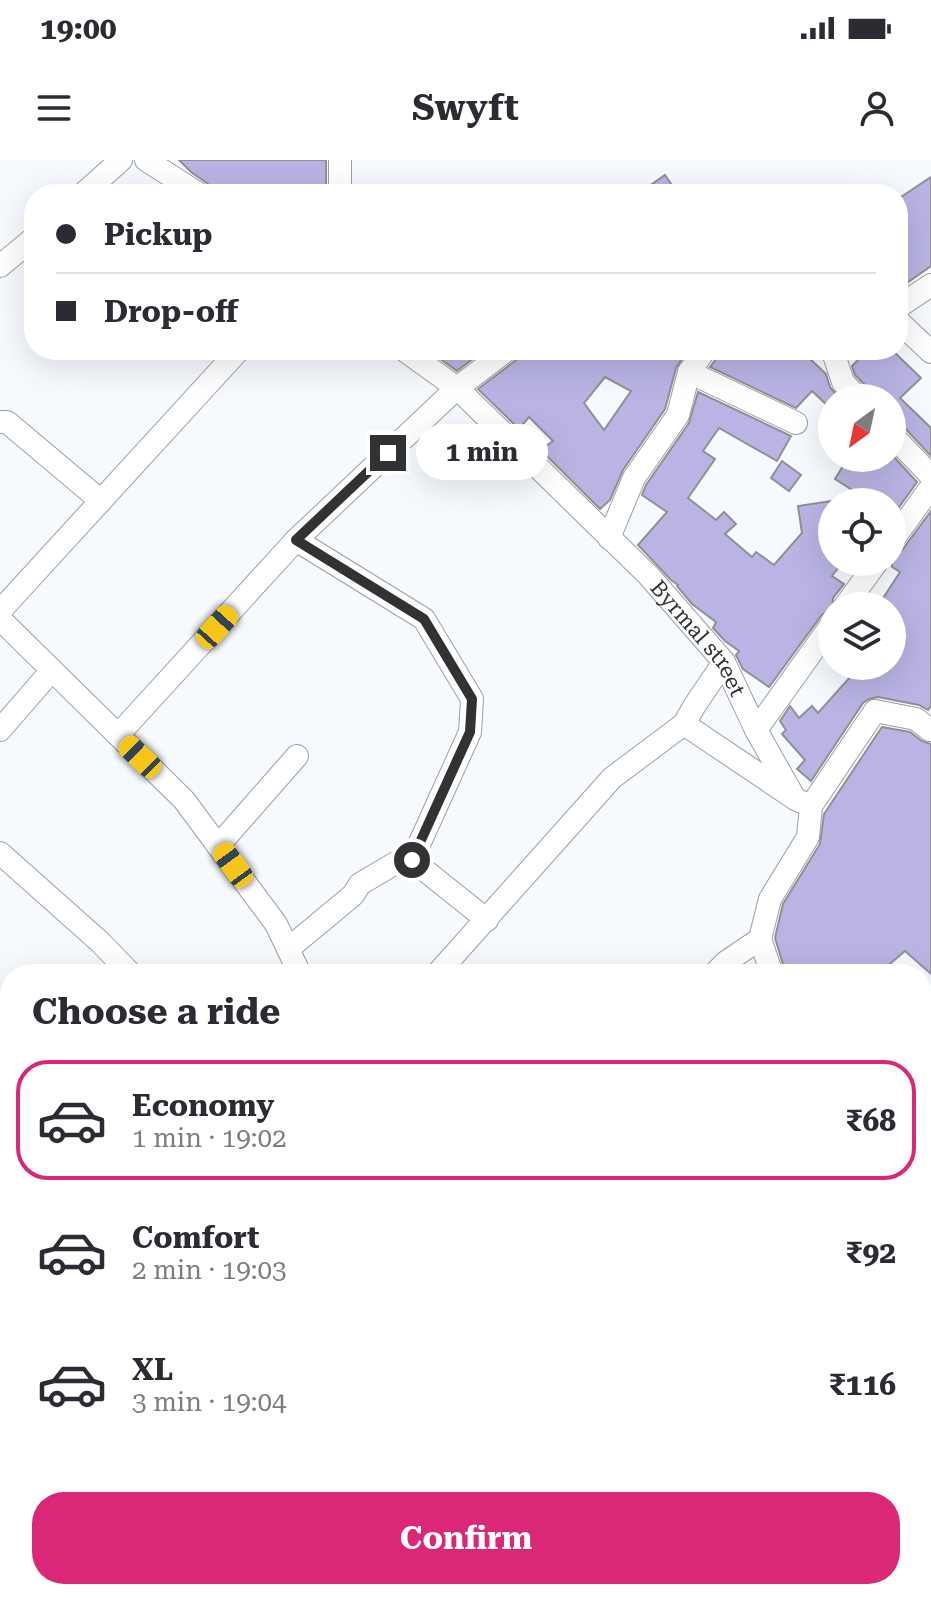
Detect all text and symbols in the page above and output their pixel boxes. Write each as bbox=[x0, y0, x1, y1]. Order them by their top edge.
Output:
text: 19:00 bbox=[40, 11, 117, 46]
icon: menu bbox=[32, 86, 76, 130]
icon: person bbox=[855, 86, 899, 130]
text: Swyft bbox=[412, 87, 519, 129]
text: Pickup bbox=[104, 217, 212, 252]
text: Drop-off bbox=[104, 294, 238, 329]
north arrow bbox=[818, 384, 906, 472]
map controls bbox=[818, 384, 906, 680]
callout: 1 min bbox=[416, 425, 548, 481]
route end bbox=[370, 435, 406, 471]
text: 1 min bbox=[446, 437, 518, 467]
button: locate bbox=[818, 488, 906, 576]
street label: Byrmal street bbox=[646, 575, 751, 700]
button: layers bbox=[818, 592, 906, 680]
car bbox=[192, 601, 242, 653]
car bbox=[114, 732, 166, 782]
car bbox=[209, 839, 257, 891]
route start bbox=[394, 842, 430, 878]
text: Choose a ride bbox=[32, 991, 280, 1033]
icon: car bbox=[36, 1084, 108, 1156]
text: Economy bbox=[132, 1088, 274, 1123]
text: ₹68 bbox=[846, 1103, 896, 1138]
text: 1 min · 19:02 bbox=[132, 1123, 287, 1153]
icon: car bbox=[36, 1216, 108, 1288]
text: Comfort bbox=[132, 1220, 259, 1255]
text: ₹92 bbox=[846, 1235, 896, 1270]
text: 2 min · 19:03 bbox=[132, 1255, 287, 1285]
icon: car bbox=[36, 1348, 108, 1420]
text: XL bbox=[132, 1352, 173, 1387]
text: ₹116 bbox=[829, 1367, 896, 1402]
text: 3 min · 19:04 bbox=[132, 1387, 287, 1417]
button: Confirm bbox=[32, 1492, 900, 1584]

